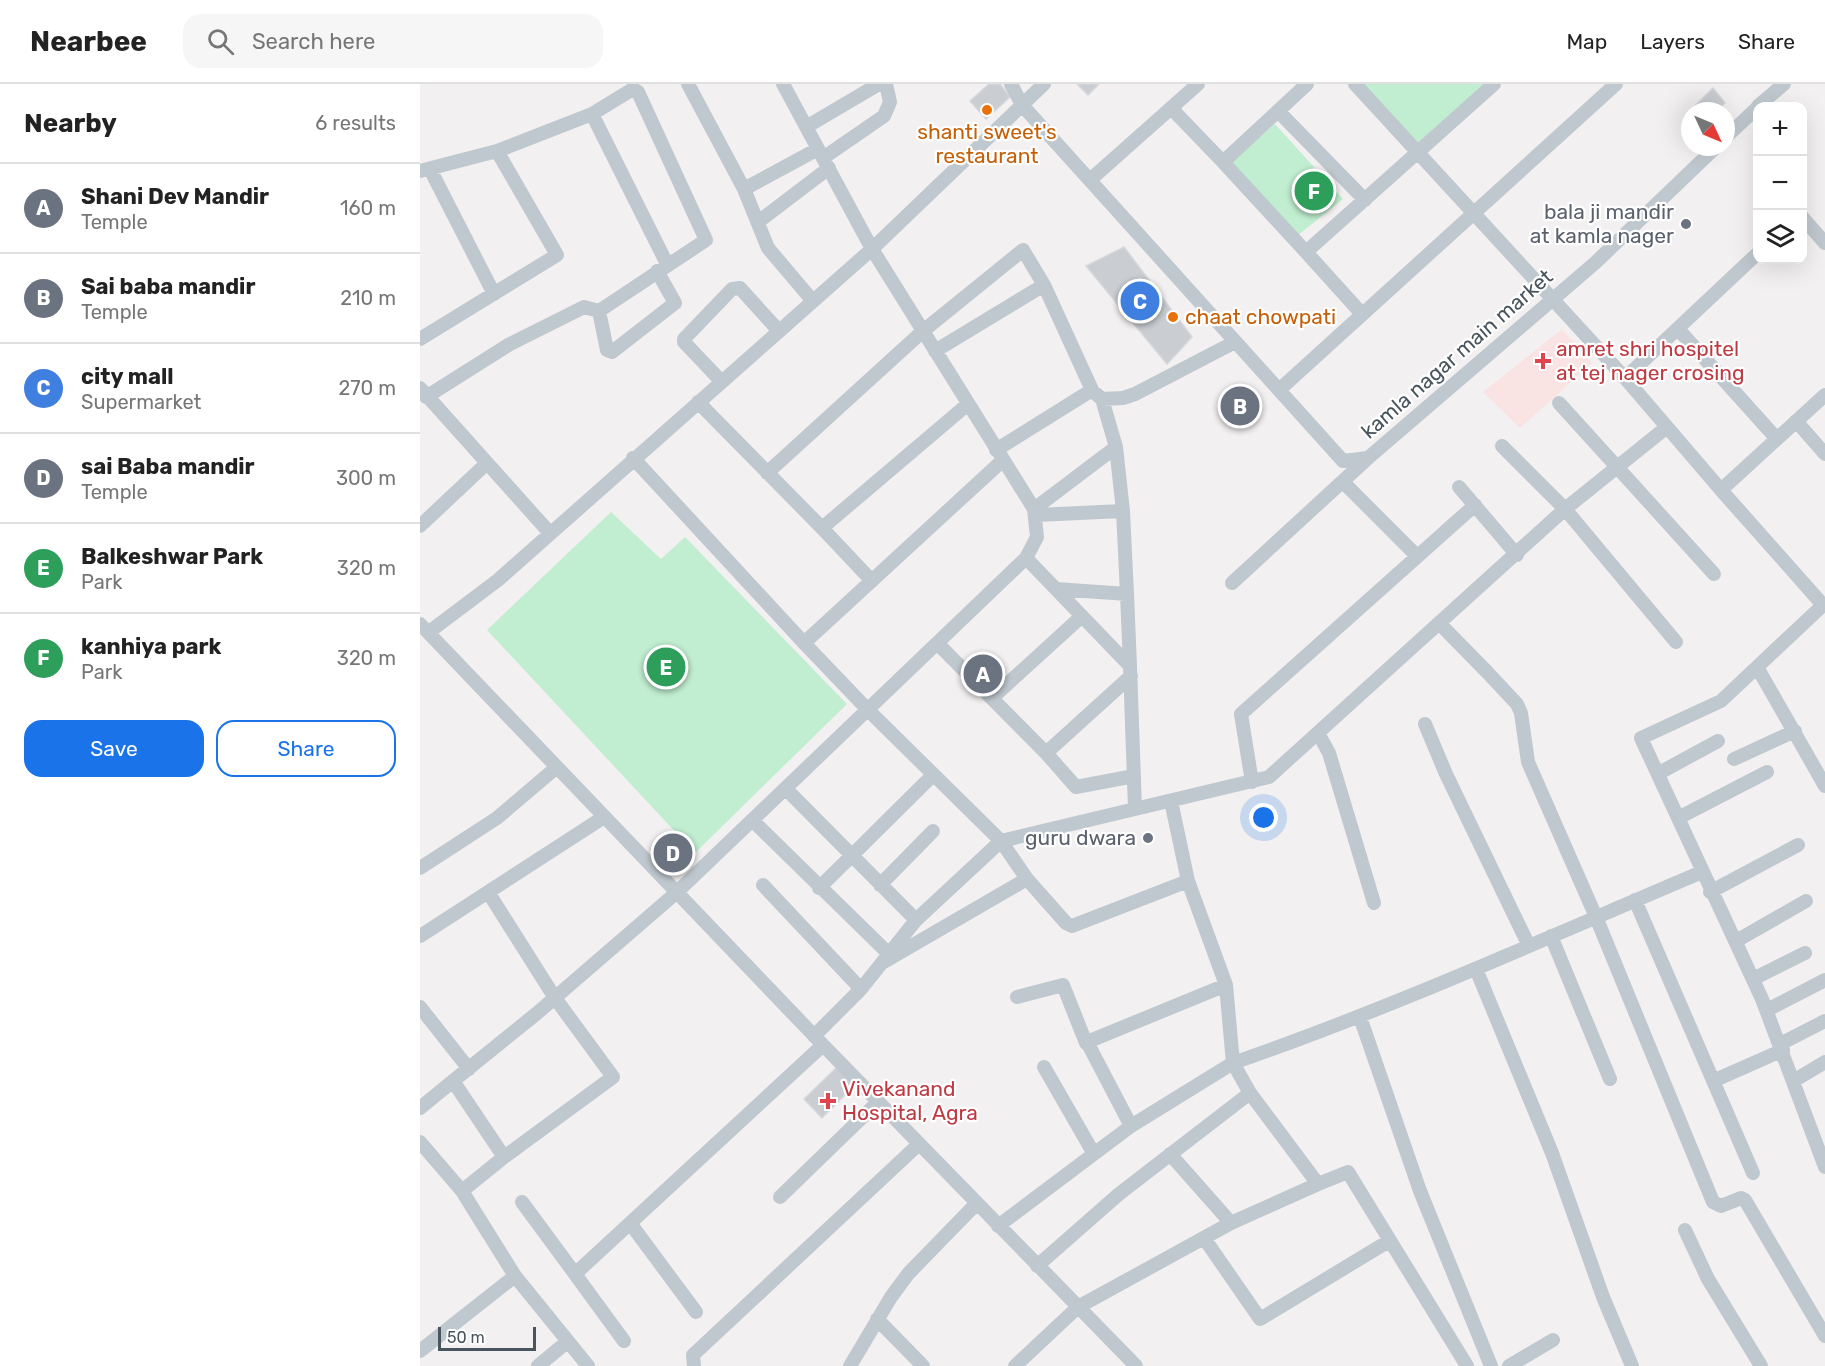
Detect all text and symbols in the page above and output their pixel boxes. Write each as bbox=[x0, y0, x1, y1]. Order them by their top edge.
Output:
search box bbox=[183, 14, 603, 68]
text: Nearbee bbox=[30, 25, 147, 58]
icon: search bbox=[204, 25, 237, 58]
text: Search here bbox=[252, 28, 375, 55]
text: Map bbox=[1566, 29, 1607, 54]
text: Layers bbox=[1640, 29, 1705, 54]
text: Share bbox=[1738, 29, 1795, 54]
north arrow bbox=[1681, 102, 1735, 156]
map controls bbox=[1753, 102, 1807, 264]
button: + bbox=[1753, 102, 1807, 156]
marker: shanti sweet's restaurant bbox=[980, 103, 994, 117]
text: Nearby bbox=[24, 108, 117, 139]
text: 6 results bbox=[315, 111, 396, 135]
place label: shanti sweet's restaurant bbox=[917, 119, 1057, 168]
button: − bbox=[1753, 156, 1807, 210]
pin: F bbox=[1294, 168, 1334, 214]
text: Shani Dev Mandir bbox=[81, 183, 269, 210]
text: A bbox=[36, 196, 51, 220]
text: 160 m bbox=[340, 196, 396, 220]
place label: bala ji mandir at kamla nager bbox=[1530, 199, 1674, 248]
text: Temple bbox=[81, 210, 148, 234]
button: layers bbox=[1753, 210, 1807, 264]
marker: bala ji mandir at kamla nager bbox=[1679, 217, 1693, 231]
street label: kamla nagar main market bbox=[1356, 264, 1558, 444]
text: Sai baba mandir bbox=[81, 273, 255, 300]
pin: C bbox=[1120, 278, 1160, 324]
text: B bbox=[36, 286, 51, 310]
text: 210 m bbox=[340, 286, 396, 310]
text: Temple bbox=[81, 300, 148, 324]
place label: chaat chowpati bbox=[1185, 304, 1336, 329]
marker: chaat chowpati bbox=[1166, 310, 1180, 324]
place label: amret shri hospitel at tej nager crosing bbox=[1556, 336, 1745, 385]
marker: amret shri hospitel at tej nager crosing bbox=[1534, 352, 1552, 370]
text: city mall bbox=[81, 363, 174, 390]
text: C bbox=[36, 376, 51, 400]
text: 270 m bbox=[339, 376, 396, 400]
pin: B bbox=[1220, 384, 1260, 428]
text: Supermarket bbox=[81, 390, 201, 414]
text: sai Baba mandir bbox=[81, 453, 255, 480]
text: D bbox=[36, 466, 51, 490]
text: 300 m bbox=[336, 466, 396, 490]
text: Temple bbox=[81, 480, 148, 504]
text: Balkeshwar Park bbox=[81, 543, 263, 570]
text: E bbox=[37, 556, 50, 580]
text: 320 m bbox=[337, 556, 396, 580]
text: Park bbox=[81, 570, 123, 594]
text: kanhiya park bbox=[81, 633, 221, 660]
pin: E bbox=[646, 644, 686, 690]
text: F bbox=[37, 646, 50, 670]
text: 320 m bbox=[337, 646, 396, 670]
pin: A bbox=[964, 652, 1002, 696]
text: Park bbox=[81, 660, 123, 684]
button: Save bbox=[24, 720, 204, 777]
button: Share bbox=[216, 720, 396, 777]
your location bbox=[1249, 803, 1278, 832]
place label: guru dwara bbox=[1025, 825, 1136, 850]
pin: D bbox=[654, 830, 692, 876]
marker: guru dwara bbox=[1141, 831, 1155, 845]
place label: Vivekanand Hospital, Agra bbox=[842, 1076, 978, 1125]
marker: Vivekanand Hospital, Agra bbox=[819, 1092, 837, 1110]
scale bar bbox=[438, 1324, 536, 1352]
text: 50 m bbox=[447, 1328, 485, 1347]

